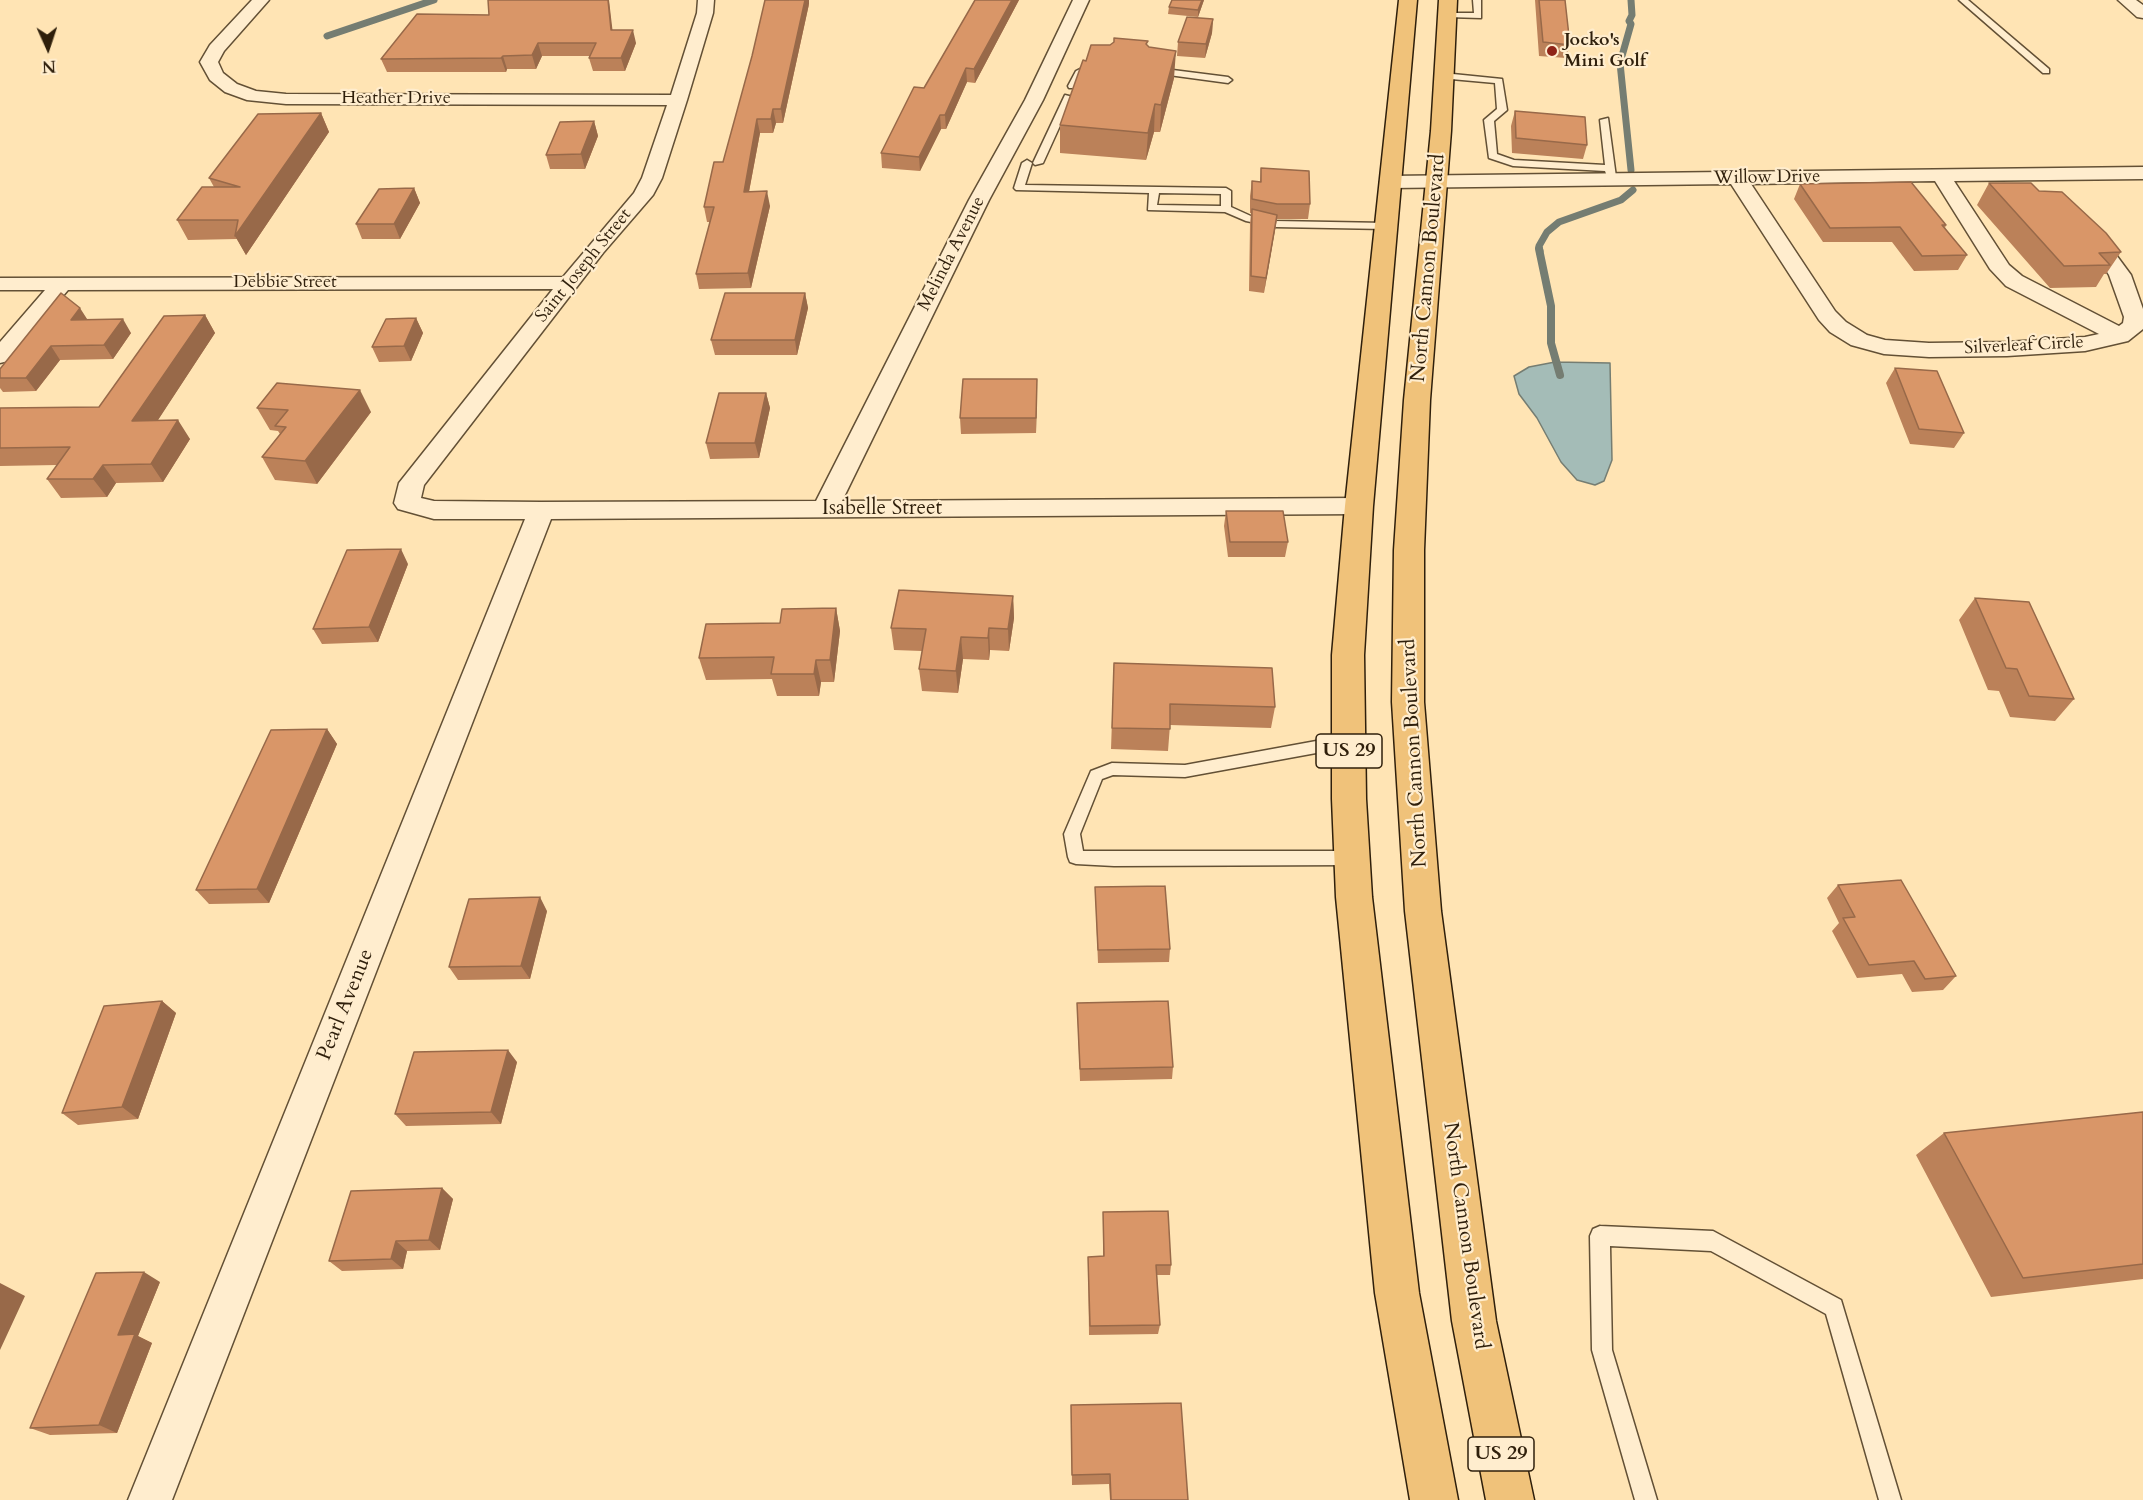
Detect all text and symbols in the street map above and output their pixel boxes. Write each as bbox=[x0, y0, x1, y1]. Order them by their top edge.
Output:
north arrow bbox=[18, 18, 78, 78]
place label: Jocko's Mini Golf bbox=[1564, 30, 1646, 72]
marker: Jocko's Mini Golf bbox=[1545, 44, 1559, 58]
text: N bbox=[41, 55, 56, 77]
street label: Heather Drive bbox=[341, 88, 451, 110]
street label: North Cannon Boulevard bbox=[1406, 153, 1452, 383]
street label: Willow Drive bbox=[1714, 166, 1820, 190]
street label: Melinda Avenue bbox=[914, 193, 990, 315]
street label: Saint Joseph Street bbox=[531, 205, 637, 327]
street label: Debbie Street bbox=[233, 272, 337, 294]
street label: Silverleaf Circle bbox=[1964, 332, 2084, 360]
street label: Isabelle Street bbox=[822, 496, 942, 522]
street label: North Cannon Boulevard bbox=[1396, 638, 1434, 868]
road number: US 29 bbox=[1316, 734, 1382, 768]
street label: Pearl Avenue bbox=[312, 946, 380, 1064]
street label: North Cannon Boulevard bbox=[1437, 1121, 1493, 1351]
road number: US 29 bbox=[1468, 1437, 1534, 1471]

